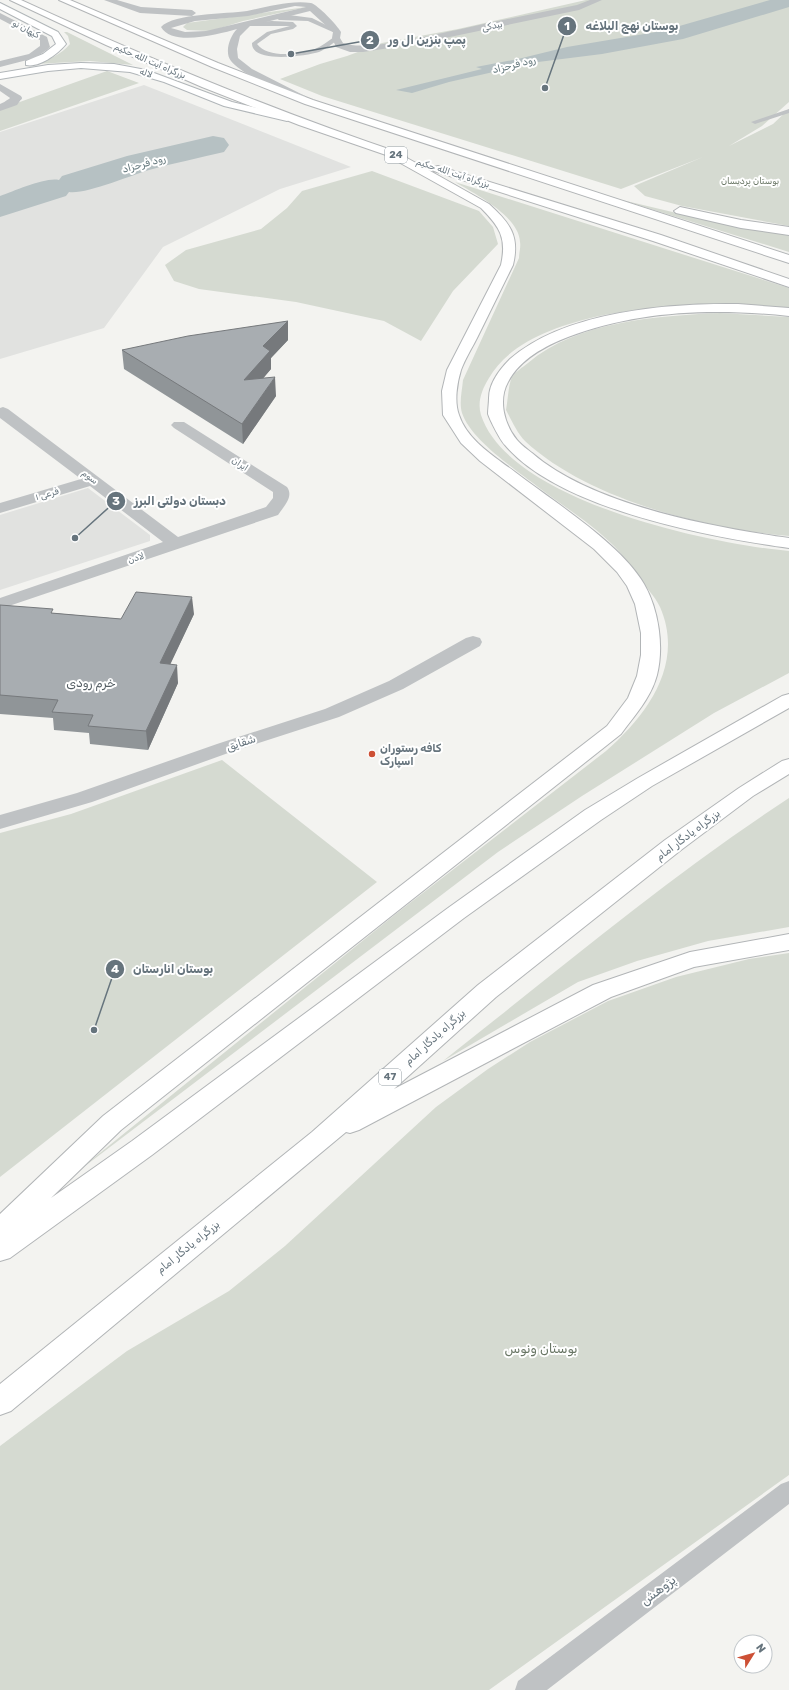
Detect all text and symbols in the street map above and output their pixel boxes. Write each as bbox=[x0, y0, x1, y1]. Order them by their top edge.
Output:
callout: بوستان نهج البلاغه bbox=[557, 14, 686, 38]
street label: کیهان نو bbox=[11, 18, 41, 40]
street label: بیدکی bbox=[481, 19, 503, 33]
text: 1 bbox=[564, 19, 570, 33]
text: بوستان نهج البلاغه bbox=[586, 19, 678, 35]
callout: پمپ بنزین ال ور bbox=[360, 28, 474, 52]
text: 2 bbox=[366, 33, 374, 47]
text: پمپ بنزین ال ور bbox=[387, 33, 466, 49]
street label: بزرگراه آیت الله حکیم bbox=[112, 41, 187, 81]
water label: رود فرحزاد bbox=[491, 54, 537, 76]
street label: لاله bbox=[138, 66, 154, 80]
road number: 24 bbox=[385, 147, 407, 163]
water label: رود فرحزاد bbox=[121, 152, 167, 176]
street label: بزرگراه آیت الله حکیم bbox=[415, 156, 491, 191]
park label: بوستان پردیسان bbox=[721, 176, 779, 187]
street label: ایران bbox=[230, 455, 250, 473]
street label: سوم bbox=[80, 468, 100, 487]
street label: فرعی ۱ bbox=[34, 486, 60, 502]
callout: دبستان دولتی البرز bbox=[106, 489, 234, 513]
text: 3 bbox=[112, 494, 120, 508]
text: دبستان دولتی البرز bbox=[133, 494, 226, 508]
street label: لادن bbox=[126, 551, 146, 565]
district label: خرم رودی bbox=[66, 676, 116, 692]
street label: شقایق bbox=[225, 732, 258, 755]
place label: کافه رستوران اسپارک bbox=[380, 742, 442, 769]
marker: کافه رستوران اسپارک bbox=[367, 749, 377, 759]
street label: بزرگراه یادگار امام bbox=[653, 807, 723, 864]
callout: بوستان انارستان bbox=[105, 957, 221, 981]
text: 4 bbox=[111, 962, 119, 976]
text: بوستان انارستان bbox=[133, 962, 213, 976]
street label: بزرگراه یادگار امام bbox=[402, 1006, 469, 1068]
road number: 47 bbox=[379, 1069, 401, 1085]
street label: بزرگراه یادگار امام bbox=[154, 1218, 223, 1277]
park label: بوستان ونوس bbox=[505, 1341, 577, 1357]
street label: پژوهش bbox=[637, 1572, 679, 1609]
north arrow bbox=[733, 1634, 773, 1674]
text: N bbox=[753, 1641, 768, 1655]

